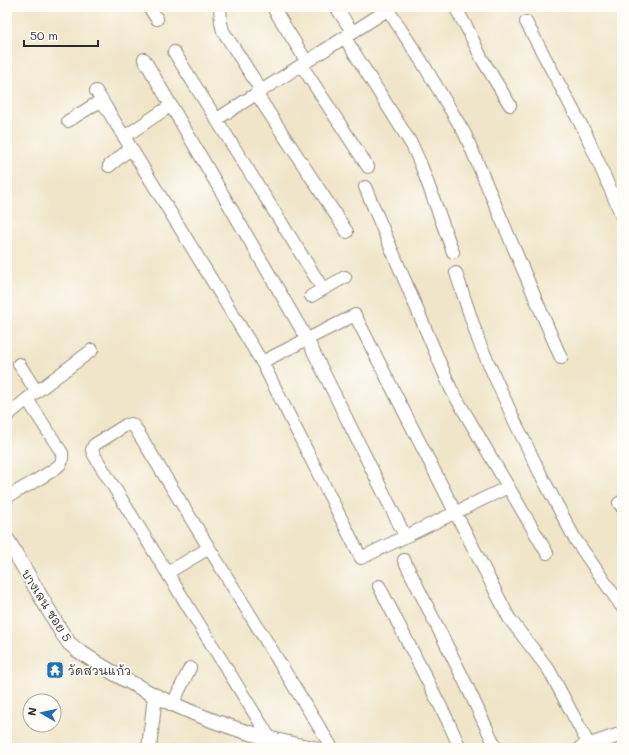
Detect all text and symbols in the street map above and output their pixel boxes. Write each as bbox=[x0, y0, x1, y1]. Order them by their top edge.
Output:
scale bar bbox=[24, 22, 98, 48]
text: 50 m bbox=[30, 27, 58, 43]
street label: บางเลน ซอย 5 bbox=[18, 566, 76, 644]
temple icon: วัดสวนแก้ว bbox=[45, 660, 65, 680]
place label: วัดสวนแก้ว bbox=[68, 662, 131, 678]
north arrow bbox=[22, 693, 62, 733]
text: N bbox=[24, 706, 40, 717]

